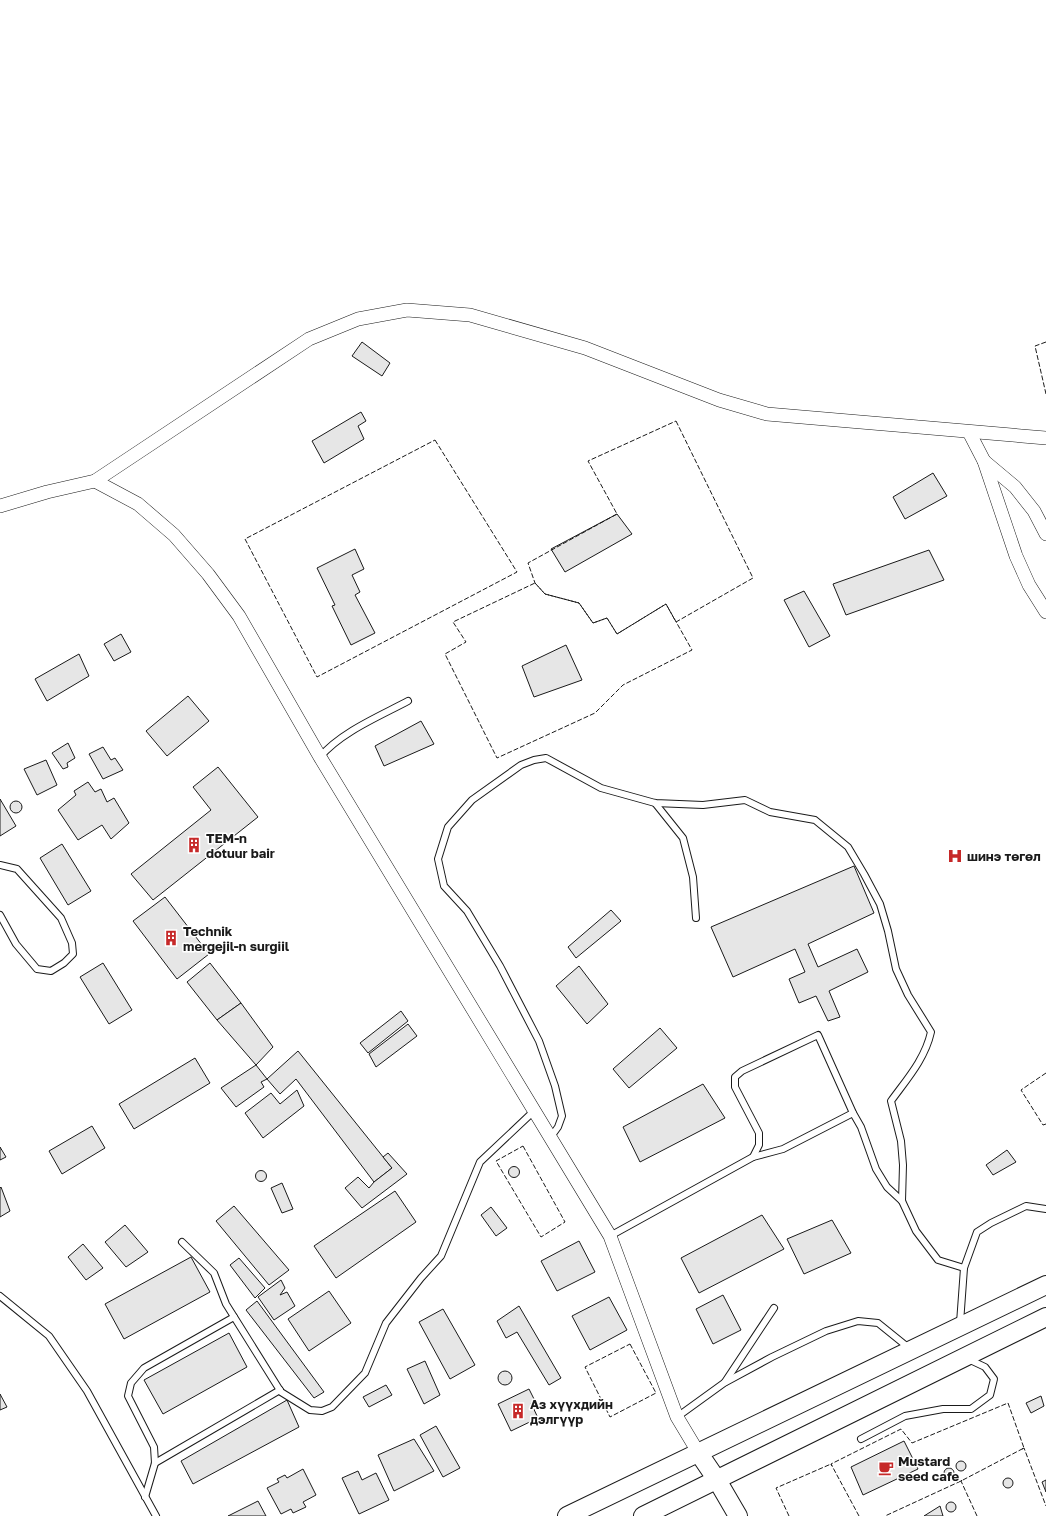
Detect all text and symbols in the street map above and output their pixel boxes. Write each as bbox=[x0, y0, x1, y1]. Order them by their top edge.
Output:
place label: TEM-n dotuur bair bbox=[206, 830, 275, 861]
building icon: TEM-n dotuur bair bbox=[185, 836, 203, 854]
hospital icon: шинэ төгөл bbox=[946, 847, 964, 865]
place label: шинэ төгөл bbox=[967, 848, 1041, 864]
place label: Technik mergejil-n surgiil bbox=[183, 923, 290, 954]
building icon: Technik mergejil-n surgiil bbox=[162, 929, 180, 947]
place label: Аз хүүхдийн дэлгүүр bbox=[530, 1396, 613, 1427]
building icon: Аз хүүхдийн дэлгүүр bbox=[509, 1402, 527, 1420]
place label: Mustard seed cafe bbox=[898, 1453, 960, 1484]
cafe icon: Mustard seed cafe bbox=[877, 1459, 895, 1477]

